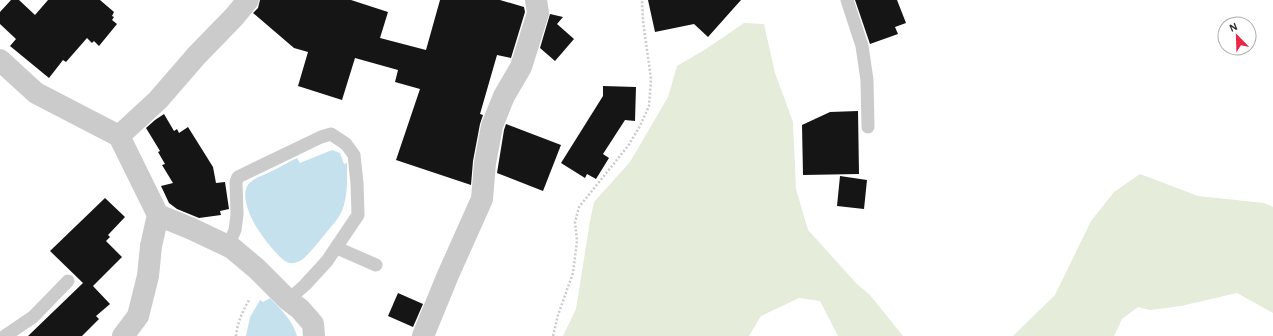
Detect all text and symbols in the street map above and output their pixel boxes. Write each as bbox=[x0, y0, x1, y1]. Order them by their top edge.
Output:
north arrow bbox=[1217, 16, 1257, 56]
text: N bbox=[1228, 21, 1239, 34]

